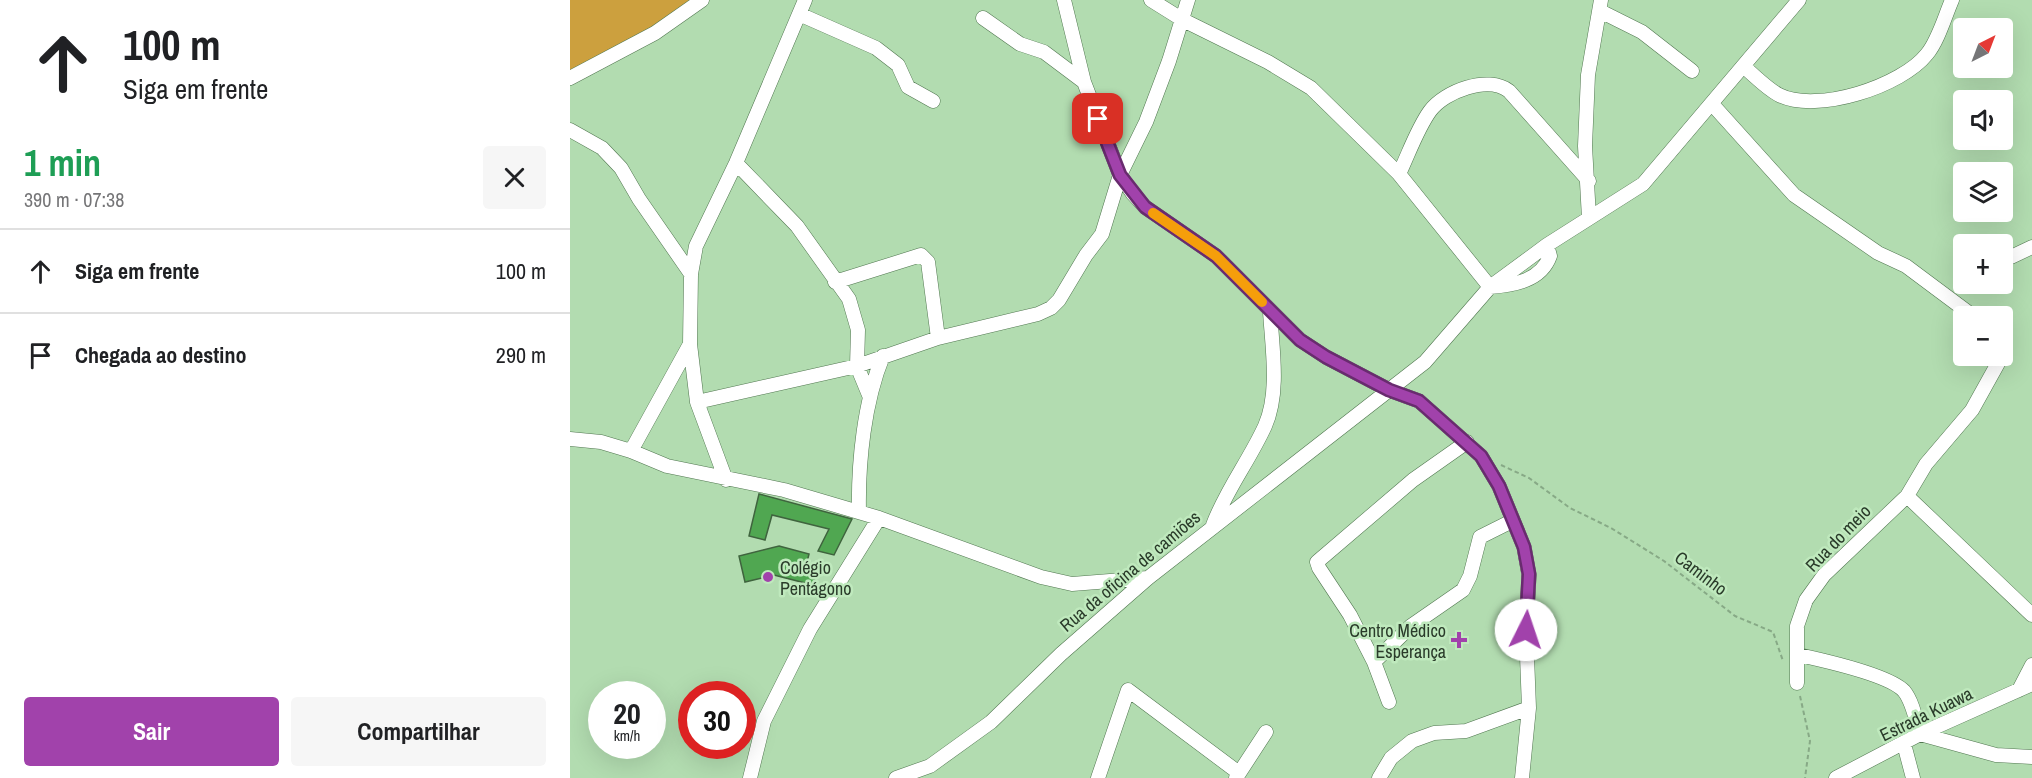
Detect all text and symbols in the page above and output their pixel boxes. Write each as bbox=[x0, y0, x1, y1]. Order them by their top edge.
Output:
text: 100 m bbox=[123, 17, 221, 73]
north arrow bbox=[1953, 18, 2013, 78]
map controls bbox=[1953, 18, 2013, 366]
icon: ahead bbox=[24, 24, 102, 102]
text: Siga em frente bbox=[123, 71, 268, 107]
button: sound bbox=[1953, 90, 2013, 150]
pin bbox=[1072, 93, 1123, 144]
icon: arrive bbox=[1081, 102, 1114, 135]
text: 1 min bbox=[24, 139, 101, 187]
button: close bbox=[483, 146, 546, 209]
button: layers bbox=[1953, 162, 2013, 222]
text: 390 m · 07:38 bbox=[24, 186, 124, 213]
button: + bbox=[1953, 234, 2013, 294]
icon: ahead bbox=[24, 255, 57, 288]
text: Siga em frente bbox=[75, 256, 199, 286]
text: 100 m bbox=[496, 256, 546, 286]
button: − bbox=[1953, 306, 2013, 366]
icon: arrive bbox=[24, 339, 57, 372]
text: Chegada ao destino bbox=[75, 340, 246, 370]
text: 290 m bbox=[496, 340, 546, 370]
street label: Rua do meio bbox=[1800, 499, 1876, 577]
street label: Rua da oficina de camiões bbox=[1054, 505, 1206, 637]
street label: Caminho bbox=[1670, 545, 1732, 601]
place label: Colégio Pentágono bbox=[780, 555, 851, 601]
marker: Colégio Pentágono bbox=[761, 570, 775, 584]
position arrow bbox=[1494, 598, 1558, 662]
place label: Centro Médico Esperança bbox=[1349, 618, 1446, 664]
marker: Centro Médico Esperança bbox=[1450, 631, 1468, 649]
speed limit sign: 30 bbox=[678, 681, 756, 759]
street label: Estrada Kuawa bbox=[1876, 681, 1976, 747]
text: 20 bbox=[613, 693, 641, 733]
button: Sair bbox=[24, 697, 279, 766]
button: Compartilhar bbox=[291, 697, 546, 766]
text: km/h bbox=[614, 725, 640, 746]

